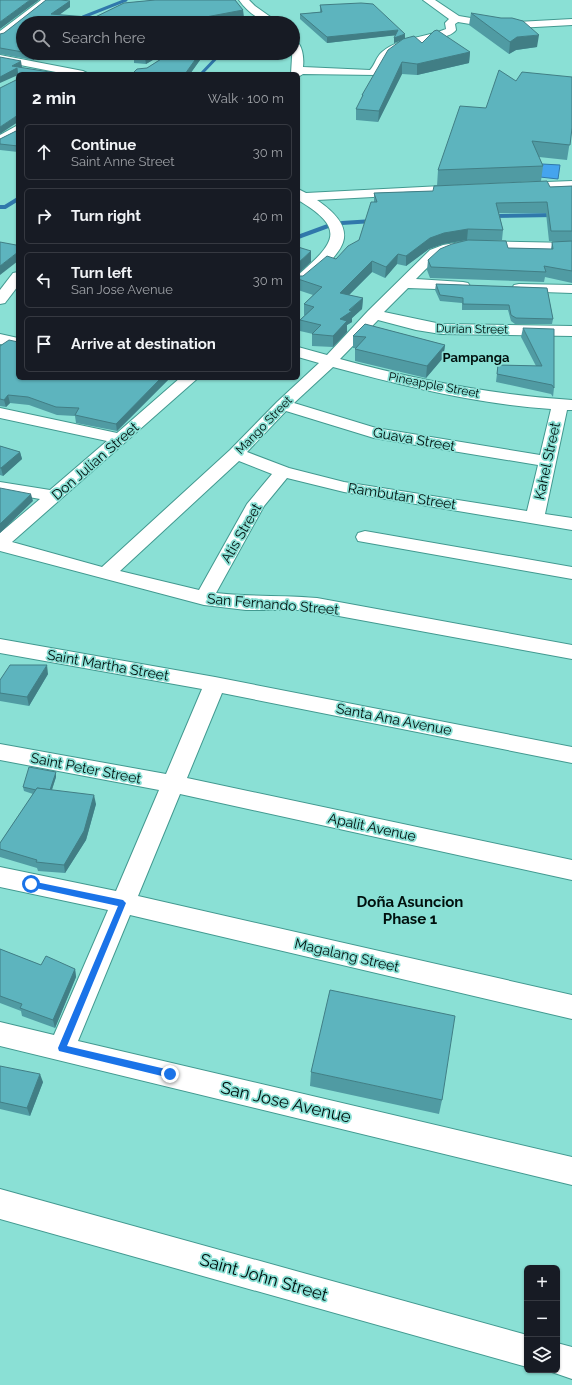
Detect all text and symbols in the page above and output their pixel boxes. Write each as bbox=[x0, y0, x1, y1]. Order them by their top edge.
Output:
search box bbox=[16, 16, 300, 60]
icon: search bbox=[30, 27, 52, 49]
text: Search here bbox=[62, 29, 145, 47]
text: 2 min bbox=[32, 88, 76, 108]
text: Walk · 100 m bbox=[208, 91, 284, 106]
text: Continue bbox=[71, 136, 136, 154]
icon: ahead bbox=[33, 141, 55, 163]
text: 30 m bbox=[253, 145, 283, 160]
text: Saint Anne Street bbox=[71, 154, 175, 169]
icon: right bbox=[33, 205, 55, 227]
text: Turn right bbox=[71, 207, 141, 225]
text: 40 m bbox=[253, 209, 283, 224]
text: Turn left bbox=[71, 264, 132, 282]
icon: left bbox=[33, 269, 55, 291]
text: 30 m bbox=[253, 273, 283, 288]
text: San Jose Avenue bbox=[71, 282, 173, 297]
street label: Durian Street bbox=[436, 321, 508, 337]
icon: arrive bbox=[33, 333, 55, 355]
text: Arrive at destination bbox=[71, 335, 216, 353]
district label: Pampanga bbox=[443, 350, 510, 365]
street label: Pineapple Street bbox=[387, 369, 481, 401]
street label: Mango Street bbox=[233, 393, 295, 457]
street label: Don Julian Street bbox=[48, 419, 142, 503]
street label: Kahel Street bbox=[531, 421, 563, 501]
street label: Guava Street bbox=[372, 424, 457, 454]
street label: Rambutan Street bbox=[347, 480, 458, 513]
street label: Atis Street bbox=[218, 500, 265, 566]
street label: San Fernando Street bbox=[206, 590, 340, 618]
street label: Saint Martha Street bbox=[46, 646, 170, 684]
street label: Santa Ana Avenue bbox=[335, 700, 453, 738]
street label: Saint Peter Street bbox=[29, 749, 143, 787]
street label: Apalit Avenue bbox=[327, 810, 417, 844]
route start bbox=[22, 875, 40, 893]
district label: Doña Asuncion Phase 1 bbox=[357, 893, 463, 928]
street label: Magalang Street bbox=[293, 935, 401, 975]
route end bbox=[161, 1065, 179, 1083]
street label: San Jose Avenue bbox=[219, 1077, 353, 1127]
street label: Saint John Street bbox=[198, 1249, 331, 1305]
map controls bbox=[524, 1265, 560, 1373]
button: + bbox=[524, 1265, 560, 1301]
button: − bbox=[524, 1301, 560, 1337]
button: layers bbox=[524, 1337, 560, 1373]

